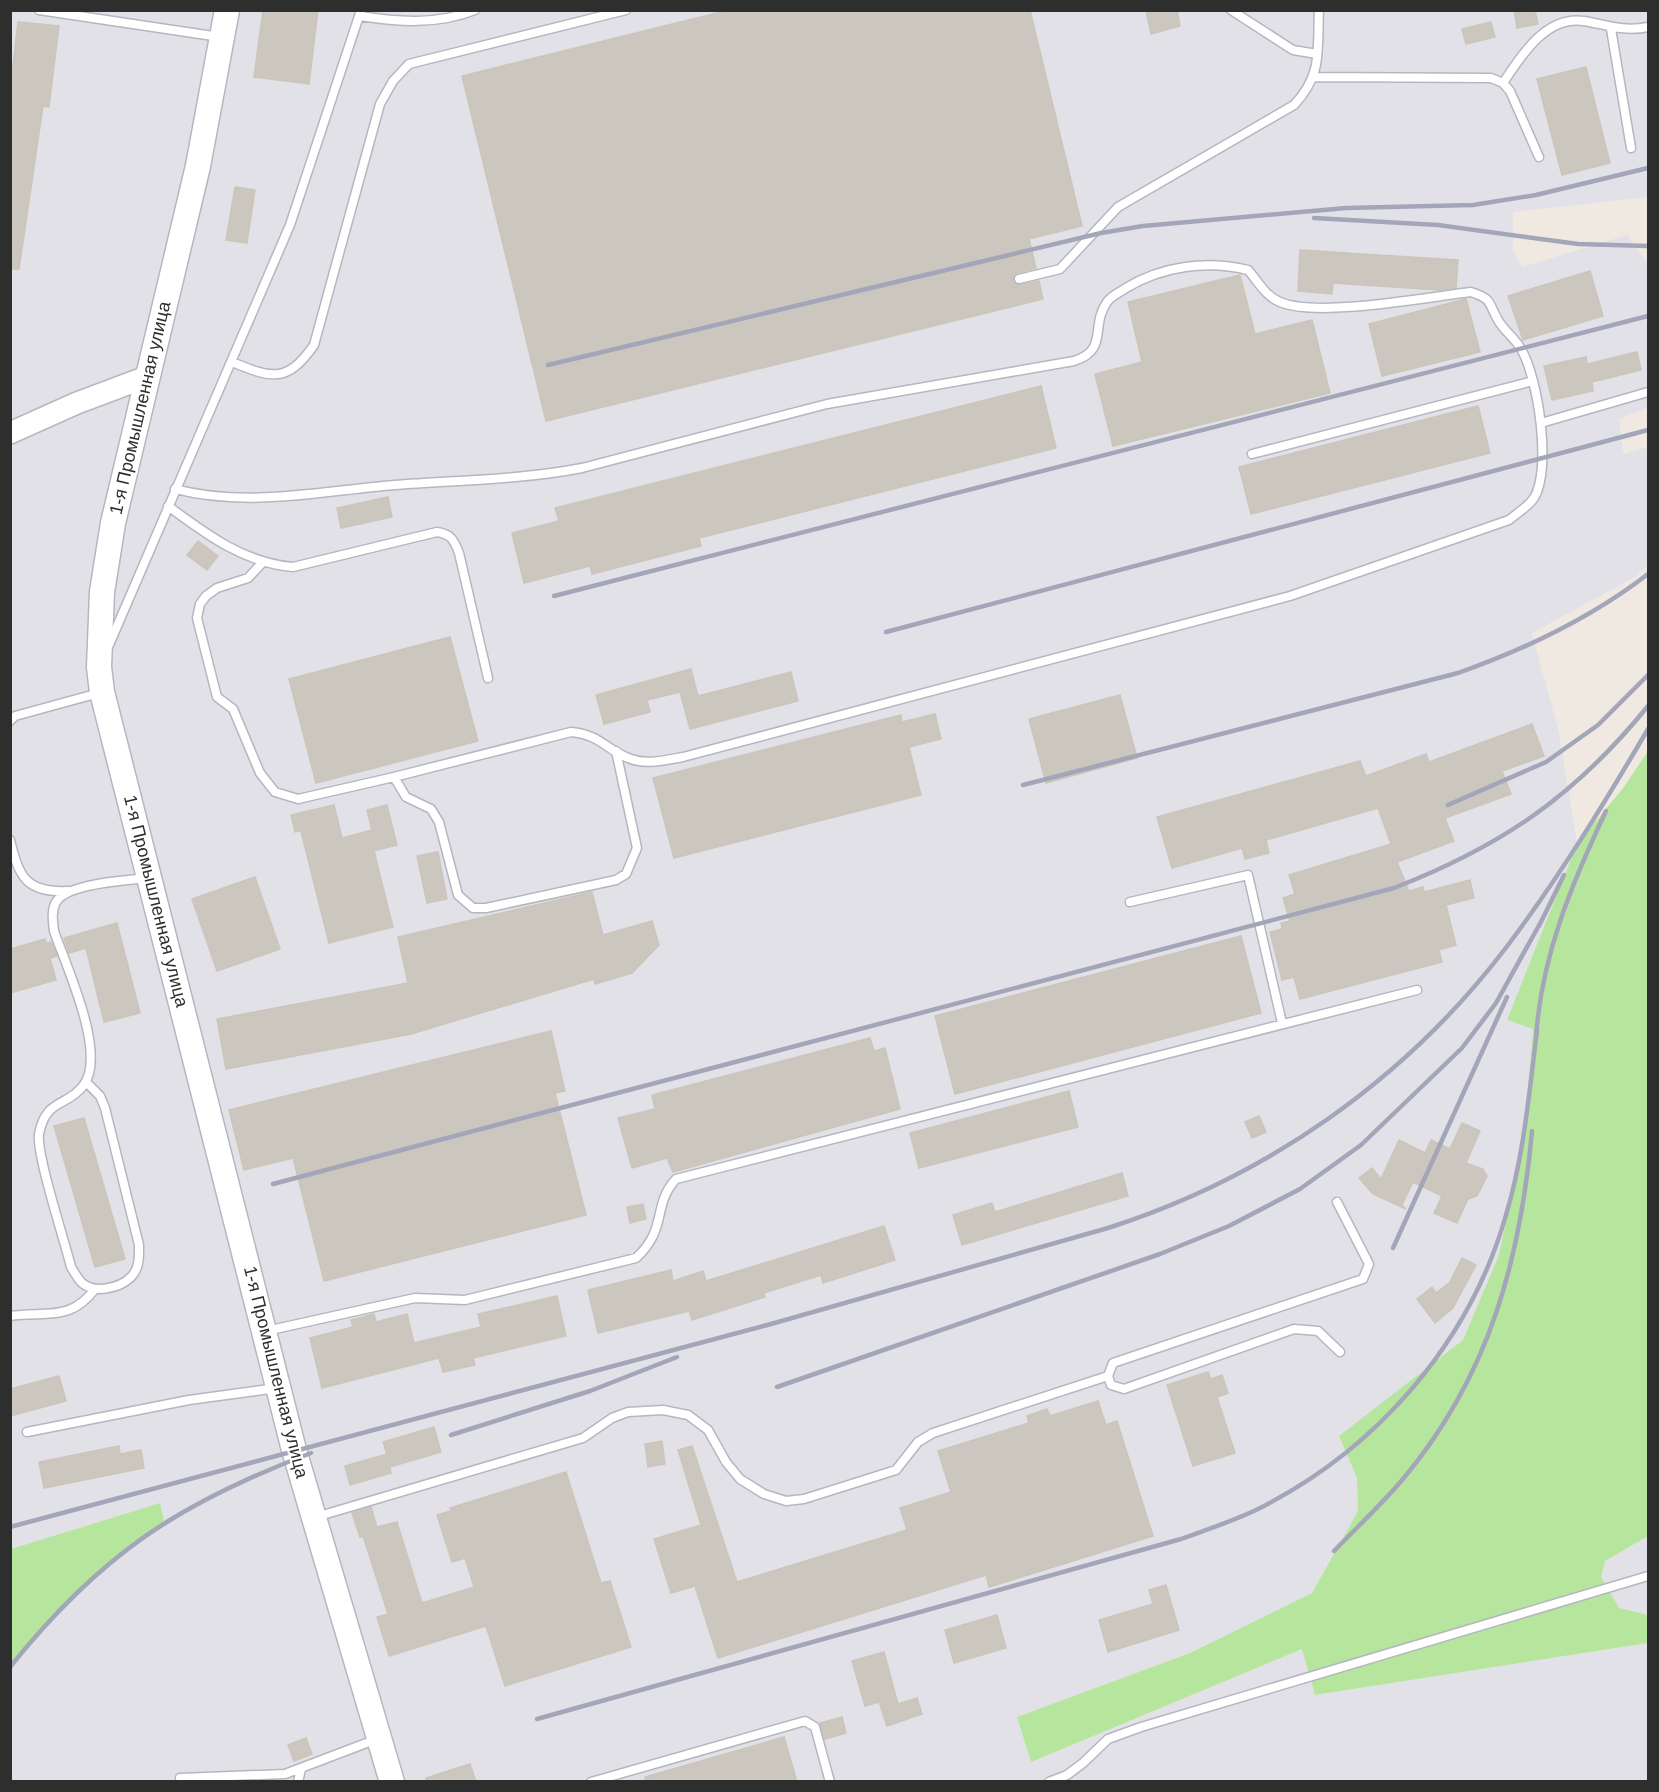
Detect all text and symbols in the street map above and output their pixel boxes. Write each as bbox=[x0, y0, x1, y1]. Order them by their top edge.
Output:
street label: 1-я Промышленная улица bbox=[106, 299, 174, 517]
street label: 1-я Промышленная улица bbox=[120, 793, 192, 1010]
street label: 1-я Промышленная улица bbox=[240, 1264, 312, 1481]

